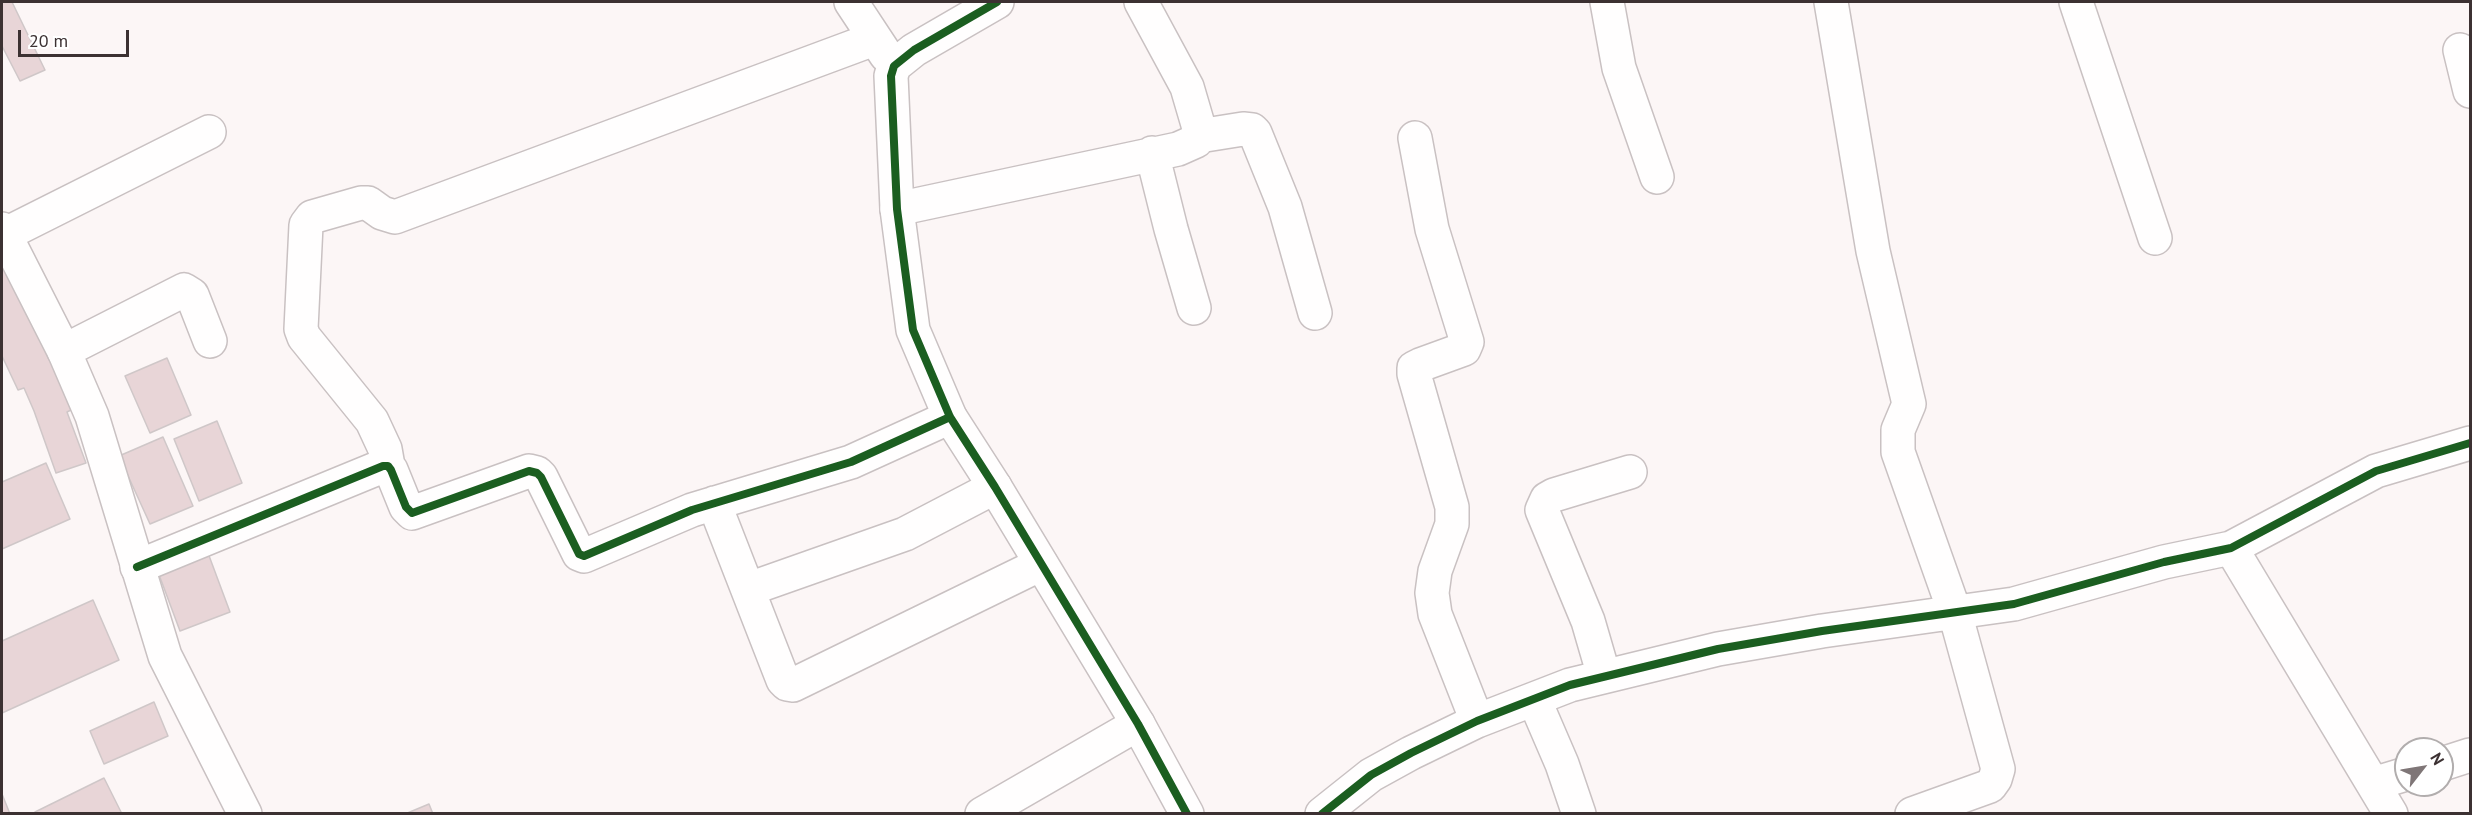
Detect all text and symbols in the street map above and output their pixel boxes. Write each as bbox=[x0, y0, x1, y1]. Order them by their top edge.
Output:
scale bar bbox=[21, 18, 132, 56]
text: 20 m bbox=[29, 29, 68, 52]
north arrow bbox=[2394, 737, 2454, 797]
text: N bbox=[2426, 749, 2449, 768]

